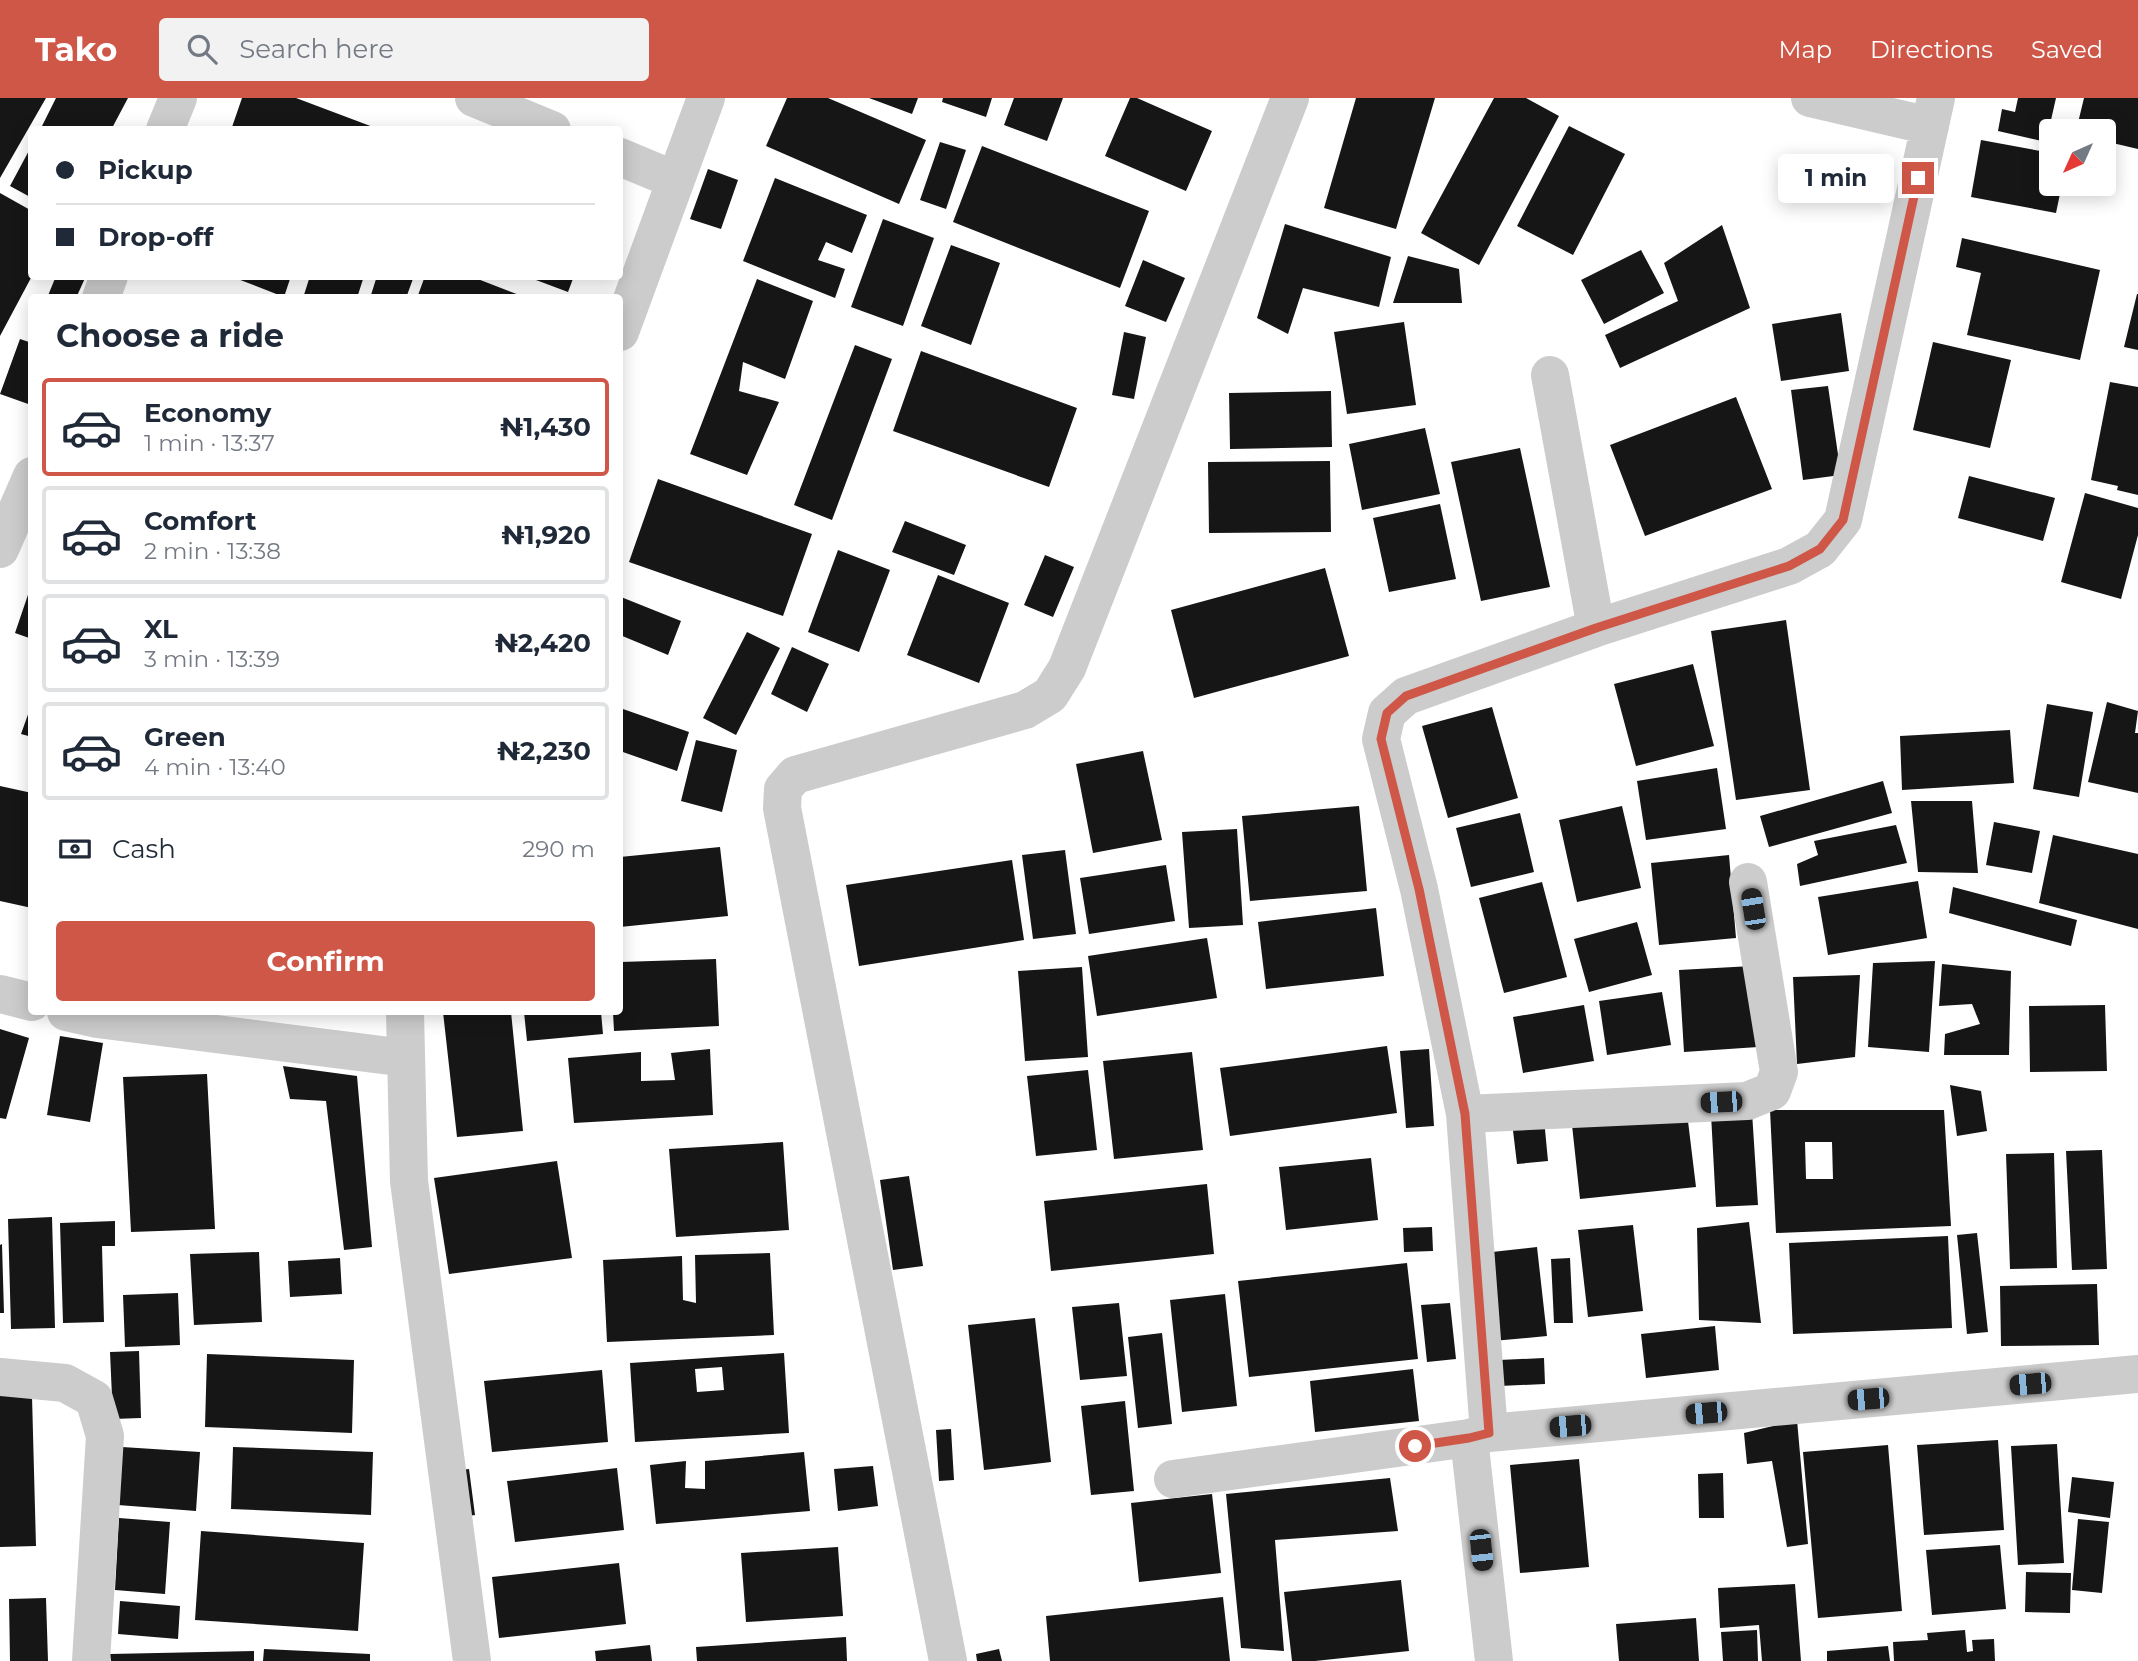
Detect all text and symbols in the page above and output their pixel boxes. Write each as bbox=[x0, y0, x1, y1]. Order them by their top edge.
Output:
search box bbox=[159, 18, 649, 81]
text: Tako bbox=[35, 29, 117, 69]
icon: search bbox=[183, 30, 221, 68]
text: Search here bbox=[239, 33, 394, 65]
text: Map bbox=[1779, 35, 1832, 64]
text: Directions bbox=[1870, 35, 1993, 64]
text: Saved bbox=[2031, 35, 2103, 64]
north arrow bbox=[2039, 119, 2116, 196]
map controls bbox=[2039, 119, 2116, 196]
text: Pickup bbox=[98, 154, 193, 186]
callout: 1 min bbox=[1778, 154, 1894, 202]
route end bbox=[1902, 162, 1934, 194]
text: 1 min bbox=[1805, 164, 1867, 192]
text: Drop-off bbox=[98, 221, 213, 253]
text: Choose a ride bbox=[56, 316, 284, 355]
icon: car bbox=[60, 396, 123, 459]
text: Economy bbox=[144, 397, 271, 429]
text: ₦1,430 bbox=[500, 411, 591, 443]
text: 1 min · 13:37 bbox=[144, 429, 275, 457]
icon: car bbox=[60, 504, 123, 567]
text: Comfort bbox=[144, 505, 256, 537]
text: ₦1,920 bbox=[501, 519, 591, 551]
text: 2 min · 13:38 bbox=[144, 537, 281, 565]
icon: car bbox=[60, 612, 123, 675]
text: XL bbox=[144, 613, 178, 645]
text: ₦2,420 bbox=[494, 627, 591, 659]
text: 3 min · 13:39 bbox=[144, 645, 280, 673]
icon: car bbox=[60, 720, 123, 783]
text: Green bbox=[144, 721, 226, 753]
text: ₦2,230 bbox=[497, 735, 591, 767]
text: 4 min · 13:40 bbox=[144, 753, 286, 781]
icon: cash bbox=[56, 830, 94, 868]
text: Cash bbox=[112, 833, 176, 865]
text: 290 m bbox=[522, 835, 595, 863]
car bbox=[1740, 887, 1767, 931]
button: Confirm bbox=[56, 921, 595, 1001]
car bbox=[1700, 1090, 1743, 1114]
car bbox=[2009, 1372, 2052, 1396]
car bbox=[1847, 1387, 1890, 1411]
car bbox=[1685, 1401, 1728, 1425]
car bbox=[1549, 1414, 1592, 1438]
route start bbox=[1399, 1430, 1431, 1462]
car bbox=[1469, 1528, 1494, 1572]

